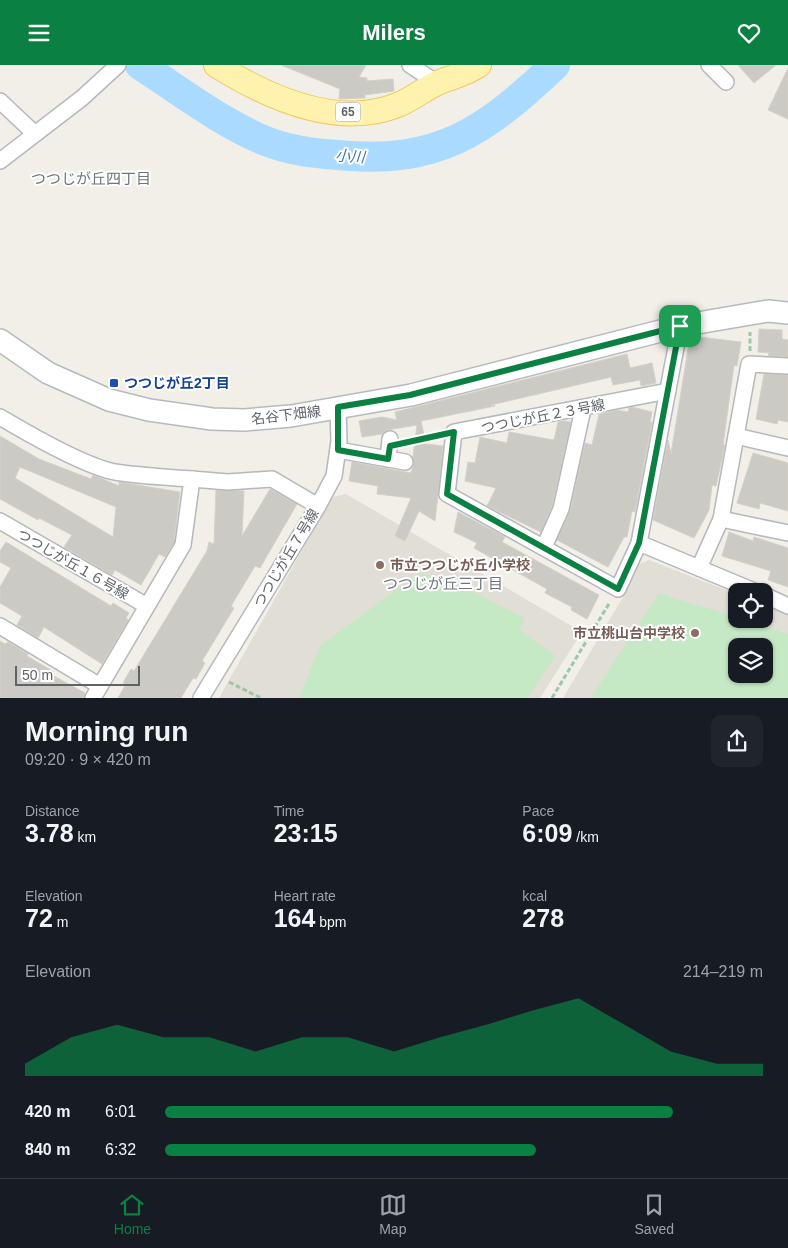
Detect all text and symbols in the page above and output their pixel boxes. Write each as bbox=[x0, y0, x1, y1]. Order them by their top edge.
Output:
icon: menu bbox=[25, 19, 53, 47]
icon: heart bbox=[735, 19, 763, 47]
text: Milers bbox=[362, 20, 426, 45]
road number: 65 bbox=[336, 103, 360, 121]
water label: 小川 bbox=[334, 146, 368, 166]
district label: つつじが丘四丁目 bbox=[31, 170, 151, 187]
pin bbox=[659, 305, 701, 347]
icon: arrive bbox=[666, 312, 694, 340]
place label: つつじが丘2丁目 bbox=[124, 375, 230, 391]
marker: つつじが丘2丁目 bbox=[108, 377, 120, 389]
street label: つつじが丘２３号線 bbox=[480, 396, 606, 436]
street label: 名谷下畑線 bbox=[250, 403, 322, 427]
street label: つつじが丘７号線 bbox=[250, 506, 322, 610]
street label: つつじが丘１６号線 bbox=[14, 526, 132, 602]
place label: 市立つつじが丘小学校 bbox=[390, 557, 530, 573]
marker: 市立つつじが丘小学校 bbox=[374, 559, 386, 571]
district label: つつじが丘三丁目 bbox=[383, 575, 503, 592]
map controls bbox=[728, 583, 773, 683]
button: locate bbox=[728, 583, 773, 628]
place label: 市立桃山台中学校 bbox=[573, 625, 685, 641]
marker: 市立桃山台中学校 bbox=[689, 627, 701, 639]
button: layers bbox=[728, 638, 773, 683]
scale bar bbox=[15, 663, 140, 686]
text: 50 m bbox=[22, 667, 53, 683]
button: share bbox=[711, 715, 763, 767]
text: Morning run bbox=[25, 716, 188, 747]
text: 09:20 · 9 × 420 m bbox=[25, 751, 151, 768]
text: Distance bbox=[25, 803, 79, 819]
text: Time bbox=[274, 803, 304, 819]
text: Pace bbox=[522, 803, 554, 819]
text: 3.78 bbox=[25, 819, 74, 847]
text: 23:15 bbox=[274, 819, 338, 847]
text: 6:09 bbox=[522, 819, 572, 847]
text: km bbox=[74, 829, 96, 845]
text: /km bbox=[572, 829, 599, 845]
text: Elevation bbox=[25, 888, 83, 904]
text: Heart rate bbox=[274, 888, 336, 904]
text: kcal bbox=[522, 888, 547, 904]
text: 72 bbox=[25, 904, 53, 932]
text: 164 bbox=[274, 904, 315, 932]
text: 278 bbox=[522, 904, 564, 932]
text: m bbox=[53, 914, 68, 930]
text: bpm bbox=[315, 914, 347, 930]
text: Elevation bbox=[25, 963, 91, 980]
text: 214–219 m bbox=[683, 963, 763, 980]
text: 420 m bbox=[25, 1103, 70, 1120]
text: 6:01 bbox=[105, 1103, 136, 1120]
text: 840 m bbox=[25, 1141, 70, 1158]
text: 6:32 bbox=[105, 1141, 136, 1158]
tab: Home bbox=[114, 1191, 151, 1237]
tab: Map bbox=[379, 1191, 407, 1237]
tab: Saved bbox=[634, 1191, 674, 1237]

